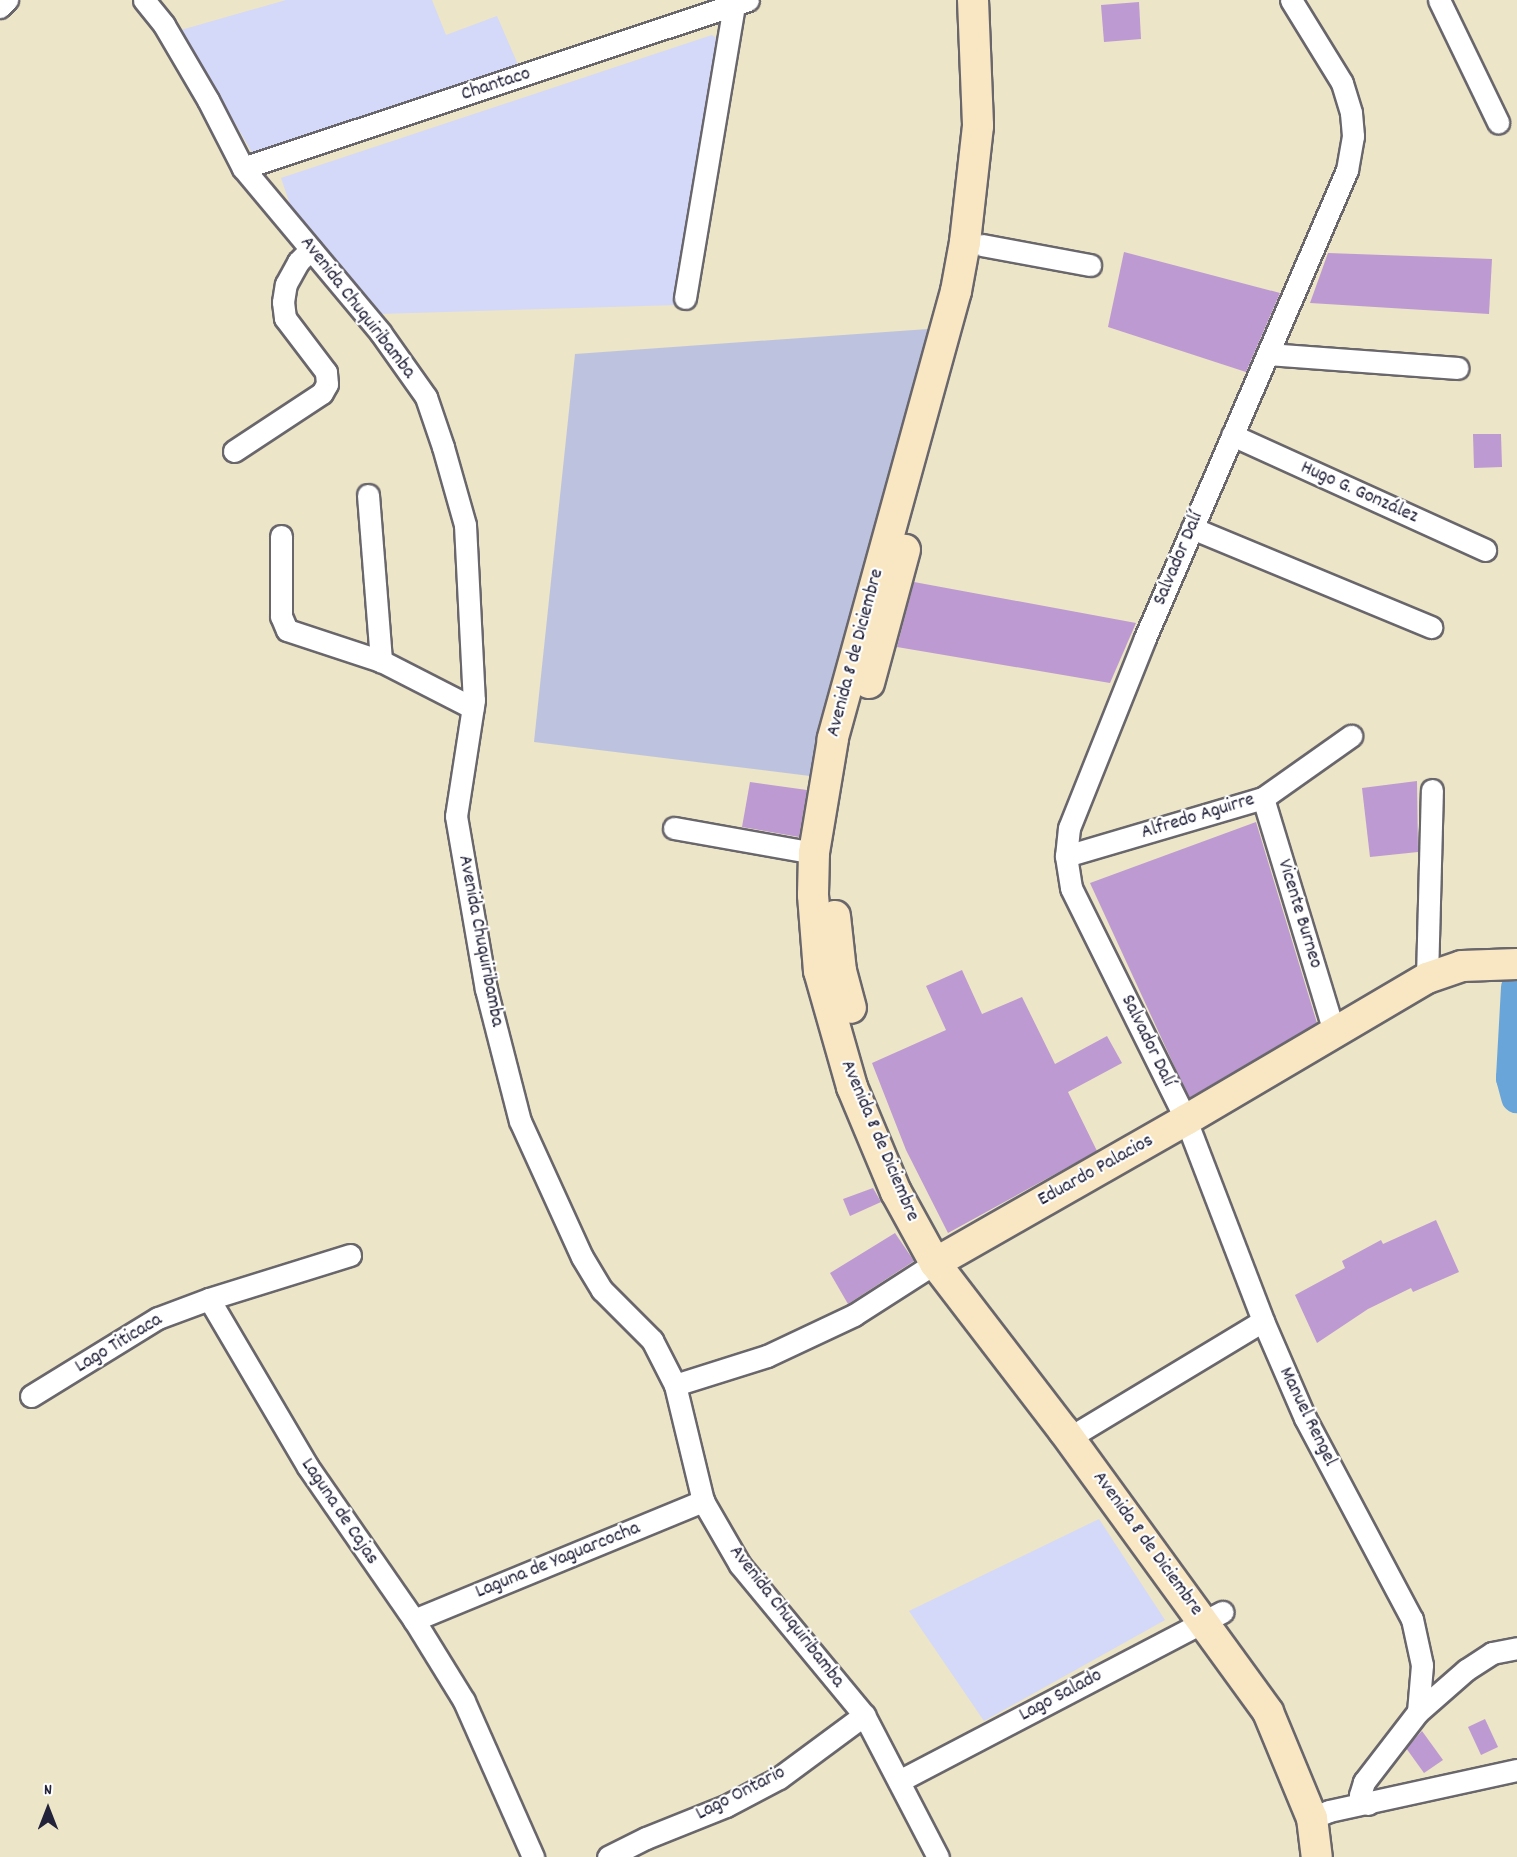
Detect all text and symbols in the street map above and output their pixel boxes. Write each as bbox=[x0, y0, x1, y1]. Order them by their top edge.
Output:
street label: Chantaco bbox=[458, 63, 534, 107]
street label: Avenida Chuquiribamba bbox=[294, 232, 420, 384]
street label: Hugo G. González bbox=[1297, 456, 1421, 530]
street label: Salvador Dalí bbox=[1149, 509, 1209, 609]
street label: Avenida 8 de Diciembre bbox=[822, 566, 890, 740]
street label: Alfredo Aguirre bbox=[1138, 788, 1258, 846]
street label: Avenida Chuquiribamba bbox=[452, 853, 508, 1029]
street label: Vicente Burneo bbox=[1271, 857, 1327, 971]
street label: Salvador Dalí bbox=[1114, 991, 1180, 1091]
street label: Avenida 8 de Diciembre bbox=[834, 1057, 924, 1225]
street label: Eduardo Palacios bbox=[1034, 1129, 1158, 1213]
street label: Lago Titicaca bbox=[71, 1309, 167, 1379]
street label: Manuel Rengel bbox=[1273, 1364, 1341, 1470]
street label: Laguna de Cajas bbox=[295, 1454, 383, 1570]
street label: Avenida 8 de Diciembre bbox=[1087, 1467, 1207, 1621]
street label: Laguna de Yaguarcocha bbox=[472, 1517, 644, 1605]
street label: Avenida Chuquiribamba bbox=[723, 1541, 849, 1693]
street label: Lago Salado bbox=[1015, 1664, 1107, 1728]
street label: Lago Ontario bbox=[692, 1761, 790, 1827]
north arrow bbox=[18, 1779, 78, 1839]
text: N bbox=[44, 1779, 52, 1802]

